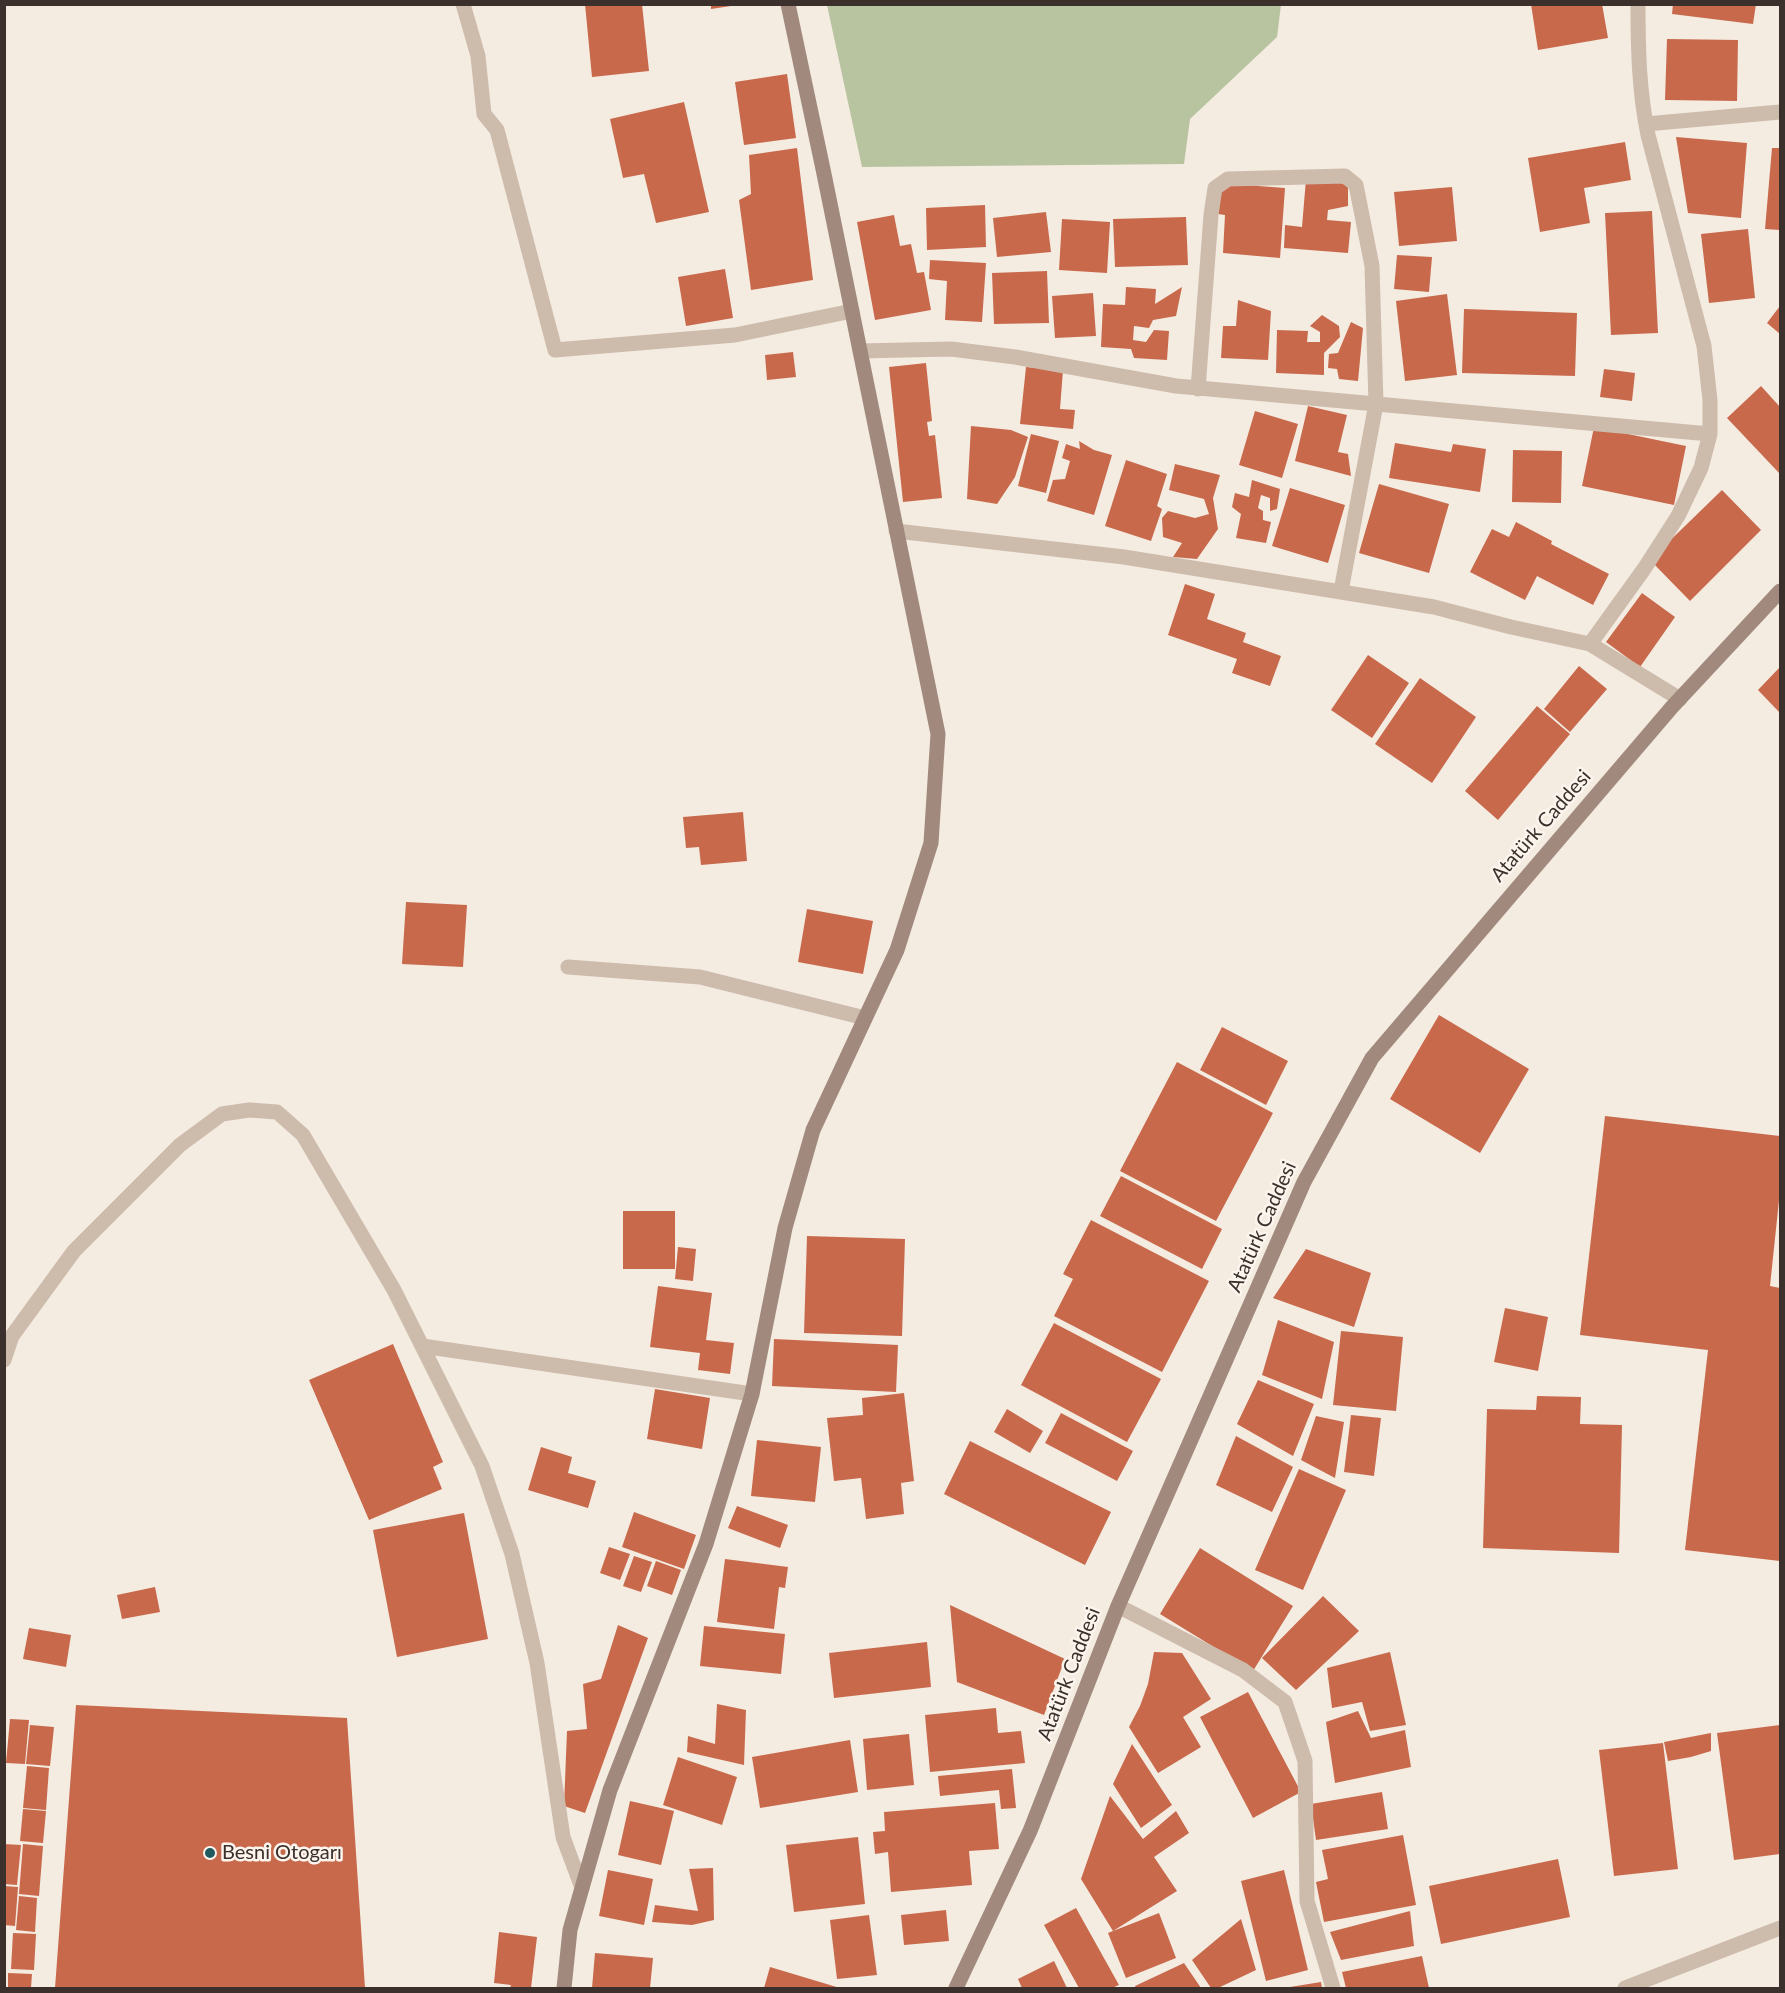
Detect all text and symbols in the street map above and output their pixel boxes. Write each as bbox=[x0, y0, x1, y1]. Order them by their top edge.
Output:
street label: Atatürk Caddesi bbox=[1486, 765, 1596, 887]
street label: Atatürk Caddesi bbox=[1222, 1158, 1302, 1296]
street label: Atatürk Caddesi bbox=[1033, 1604, 1105, 1744]
place label: Besni Otogarı bbox=[222, 1841, 342, 1865]
marker: Besni Otogarı bbox=[203, 1846, 217, 1860]

